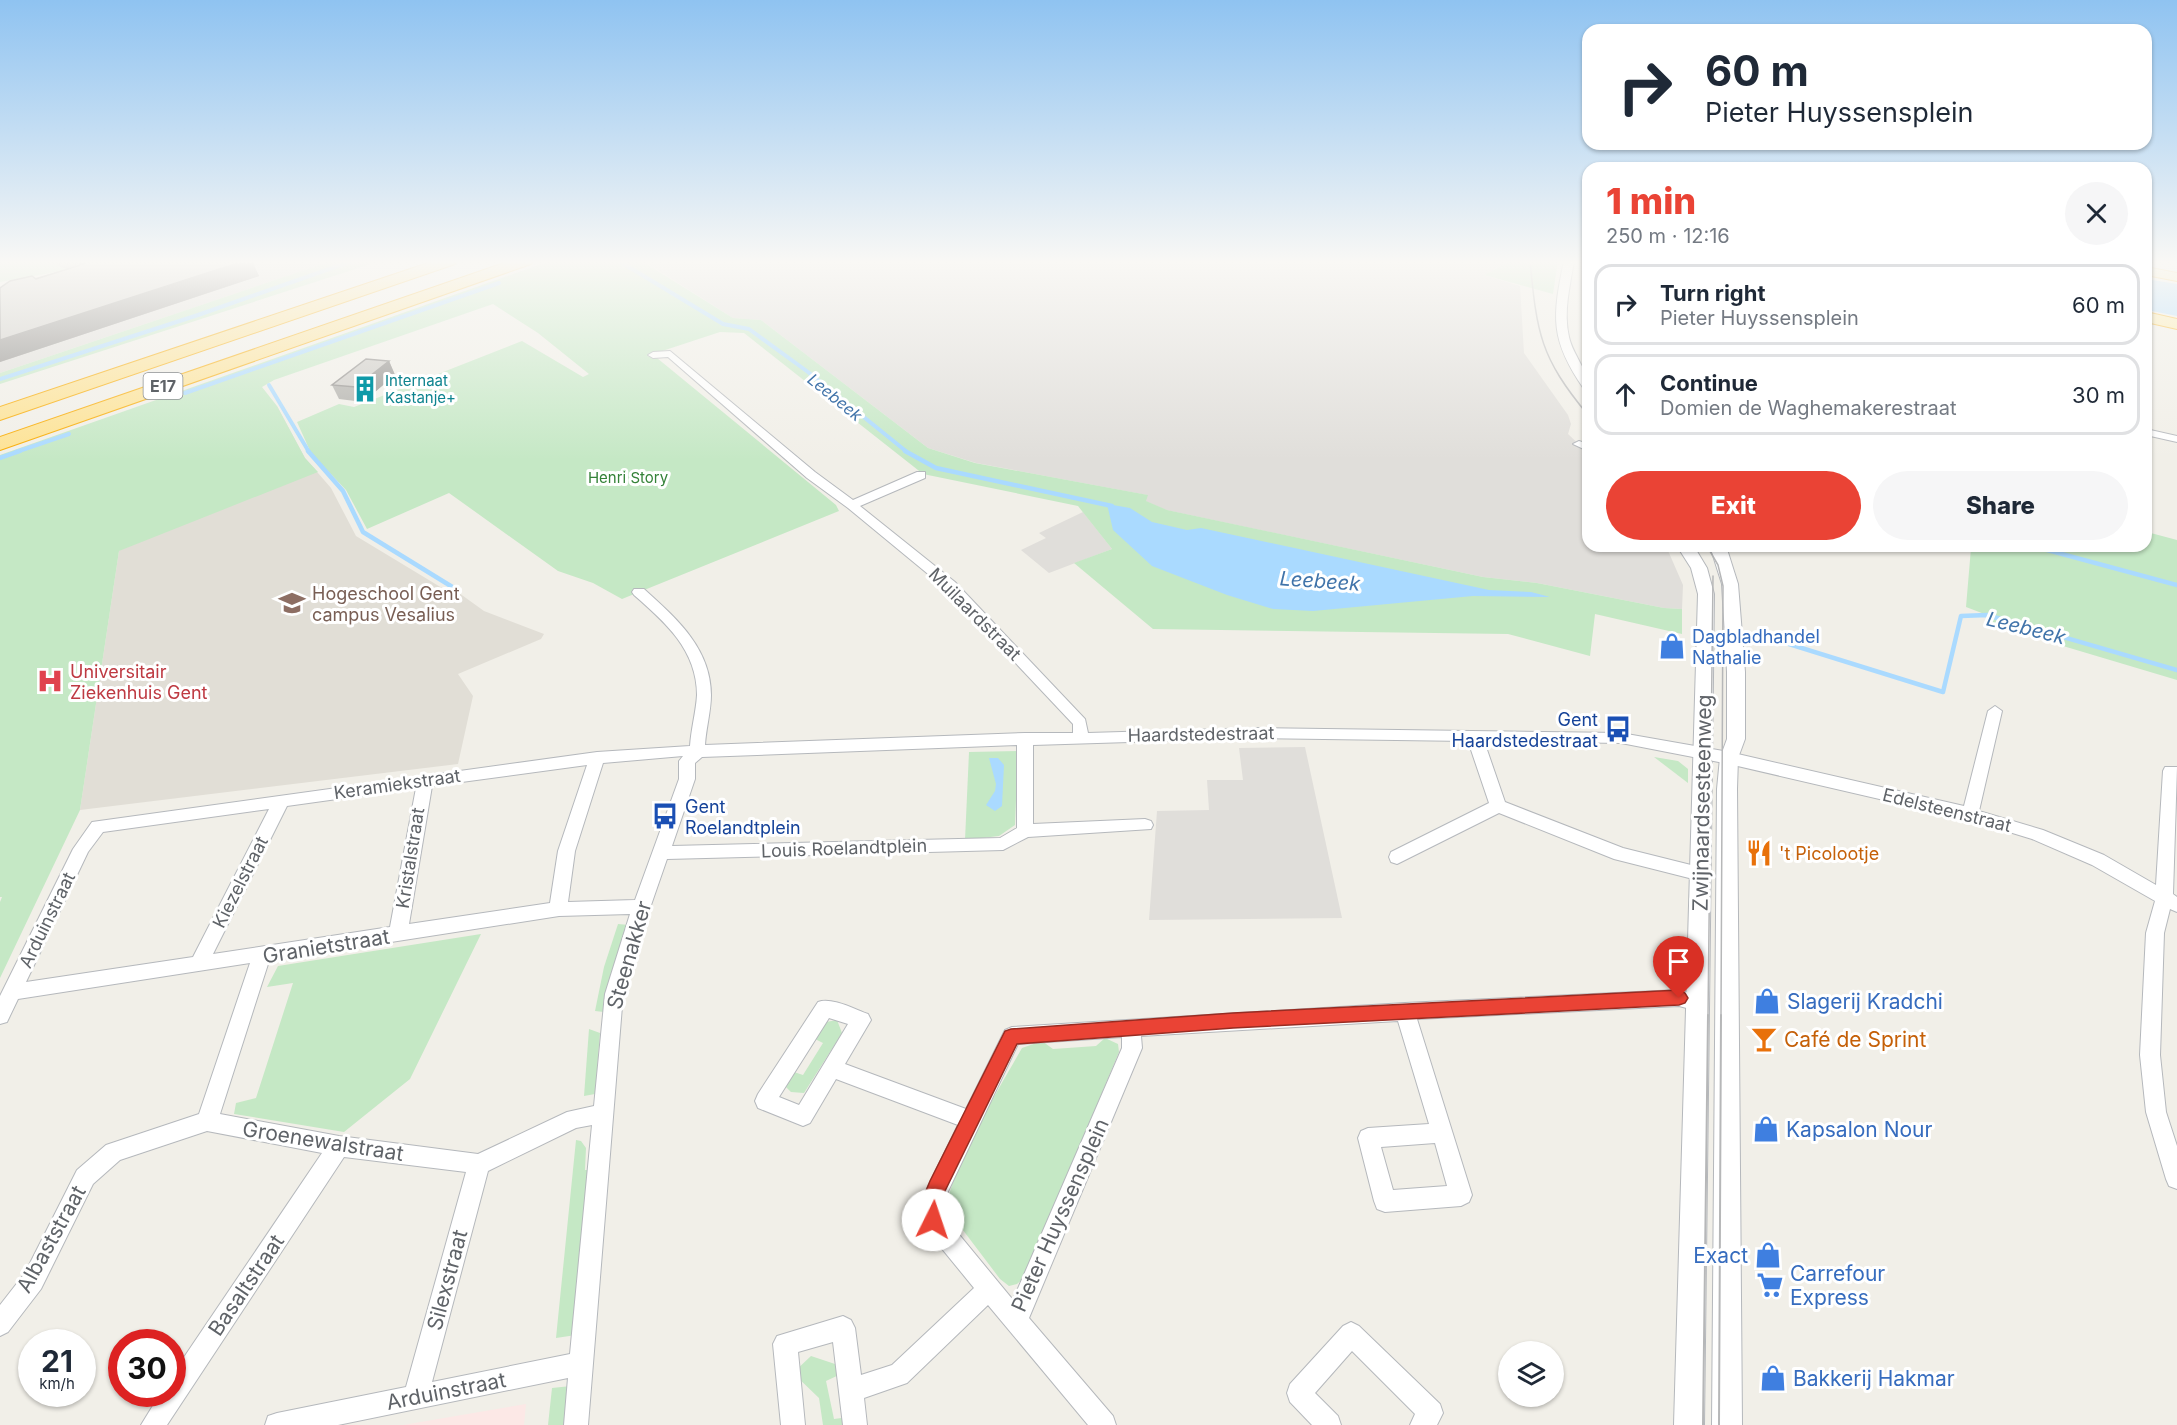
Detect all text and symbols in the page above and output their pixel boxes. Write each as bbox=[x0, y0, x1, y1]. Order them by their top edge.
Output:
text: 60 m bbox=[1705, 45, 1809, 96]
icon: right bbox=[1606, 48, 1684, 126]
text: Pieter Huyssensplein bbox=[1705, 96, 1974, 129]
text: 1 min bbox=[1606, 179, 1696, 223]
button: close bbox=[2065, 182, 2128, 245]
text: 250 m · 12:16 bbox=[1606, 224, 1730, 248]
text: Turn right bbox=[1660, 280, 1766, 306]
icon: right bbox=[1609, 288, 1642, 321]
text: 60 m bbox=[2072, 292, 2125, 318]
text: Pieter Huyssensplein bbox=[1660, 306, 1859, 330]
water label: Leebeek bbox=[804, 369, 867, 425]
text: Continue bbox=[1660, 370, 1758, 396]
place label: Internaat Kastanje+ bbox=[385, 371, 456, 407]
road number: E17 bbox=[144, 373, 182, 399]
building icon: Internaat Kastanje+ bbox=[350, 374, 380, 404]
icon: ahead bbox=[1609, 378, 1642, 411]
text: 30 m bbox=[2072, 382, 2125, 408]
text: Domien de Waghemakerestraat bbox=[1660, 396, 1957, 420]
park label: Henri Story bbox=[588, 468, 669, 487]
button: Exit bbox=[1606, 471, 1861, 540]
button: Share bbox=[1873, 471, 2128, 540]
street label: Muilaardstraat bbox=[925, 564, 1025, 664]
water label: Leebeek bbox=[1279, 566, 1362, 596]
place label: Hogeschool Gent campus Vesalius bbox=[312, 583, 460, 625]
school or university icon: Hogeschool Gent campus Vesalius bbox=[277, 588, 307, 618]
water label: Leebeek bbox=[1984, 607, 2069, 650]
place label: Dagbladhandel Nathalie bbox=[1692, 626, 1820, 668]
shop icon: Dagbladhandel Nathalie bbox=[1657, 631, 1687, 661]
place label: Universitair Ziekenhuis Gent bbox=[70, 661, 208, 703]
hospital icon: Universitair Ziekenhuis Gent bbox=[35, 666, 65, 696]
street label: Zwijnaardsesteenweg bbox=[1688, 694, 1716, 912]
place label: Gent Haardstedestraat bbox=[1451, 709, 1598, 751]
bus stop icon: Gent Haardstedestraat bbox=[1603, 714, 1633, 744]
street label: Haardstedestraat bbox=[1128, 722, 1275, 746]
street label: Keramiekstraat bbox=[332, 765, 462, 803]
street label: Edelsteenstraat bbox=[1881, 784, 2014, 836]
place label: Gent Roelandtplein bbox=[685, 796, 801, 838]
bus stop icon: Gent Roelandtplein bbox=[650, 801, 680, 831]
street label: Kristalstraat bbox=[392, 806, 428, 910]
street label: Kiezelstraat bbox=[208, 833, 272, 931]
street label: Louis Roelandtplein bbox=[761, 835, 927, 861]
restaurant icon: 't Picolootje bbox=[1744, 838, 1774, 868]
place label: 't Picolootje bbox=[1779, 843, 1879, 864]
street label: Arduinstraat bbox=[15, 869, 79, 971]
street label: Steenakker bbox=[602, 898, 656, 1012]
street label: Granietstraat bbox=[261, 924, 391, 968]
pin bbox=[1653, 936, 1704, 998]
icon: arrive bbox=[1662, 945, 1695, 978]
shop icon: Slagerij Kradchi bbox=[1752, 986, 1782, 1016]
place label: Slagerij Kradchi bbox=[1787, 989, 1943, 1014]
bar icon: Café de Sprint bbox=[1749, 1024, 1779, 1054]
place label: Café de Sprint bbox=[1784, 1027, 1927, 1052]
shop icon: Kapsalon Nour bbox=[1751, 1114, 1781, 1144]
street label: Pieter Huyssensplein bbox=[1006, 1115, 1114, 1315]
street label: Groenewalstraat bbox=[241, 1116, 405, 1166]
place label: Kapsalon Nour bbox=[1786, 1117, 1932, 1142]
street label: Albaststraat bbox=[11, 1181, 91, 1297]
position arrow bbox=[901, 1188, 965, 1252]
street label: Silexstraat bbox=[422, 1227, 472, 1333]
street label: Basaltstraat bbox=[203, 1230, 289, 1340]
shop icon: Exact bbox=[1753, 1240, 1783, 1270]
place label: Exact bbox=[1693, 1243, 1748, 1268]
place label: Carrefour Express bbox=[1790, 1261, 1885, 1310]
supermarket icon: Carrefour Express bbox=[1755, 1270, 1785, 1300]
speed limit sign: 30 bbox=[108, 1329, 186, 1407]
map controls bbox=[1498, 1341, 1564, 1407]
button: layers bbox=[1498, 1341, 1564, 1407]
text: 21 bbox=[41, 1343, 73, 1379]
shop icon: Bakkerij Hakmar bbox=[1758, 1363, 1788, 1393]
place label: Bakkerij Hakmar bbox=[1793, 1366, 1955, 1391]
street label: Arduinstraat bbox=[384, 1367, 508, 1415]
text: km/h bbox=[39, 1374, 75, 1393]

